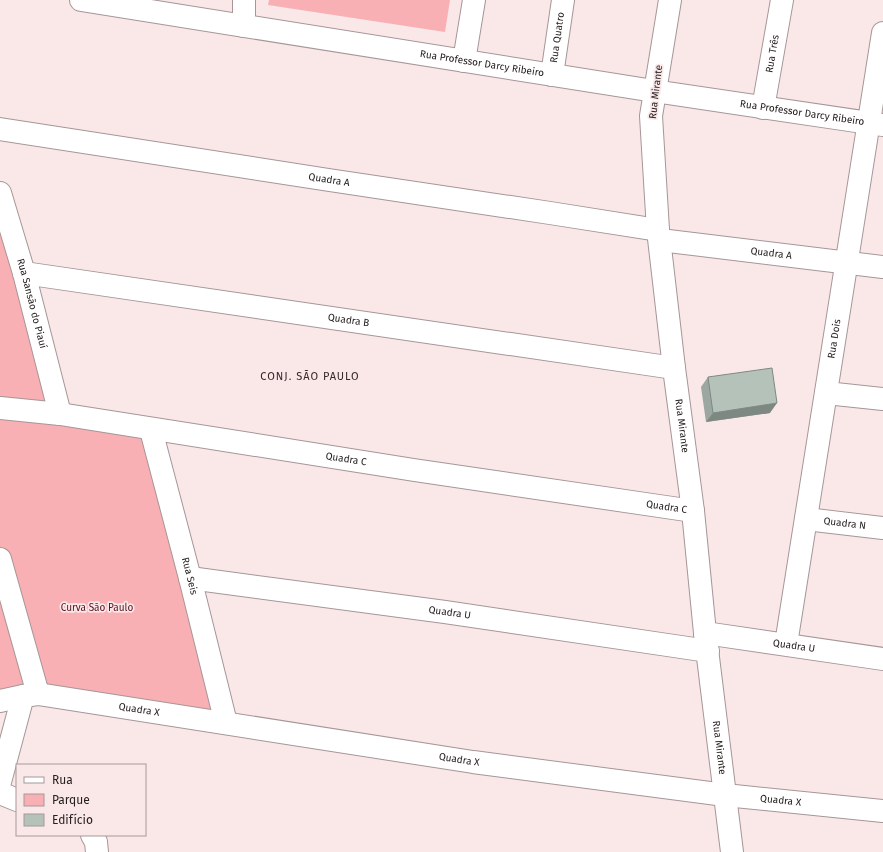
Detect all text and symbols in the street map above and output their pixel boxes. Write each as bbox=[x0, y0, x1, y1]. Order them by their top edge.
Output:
street label: Rua Quatro bbox=[548, 11, 567, 64]
street label: Rua Três bbox=[763, 33, 782, 74]
street label: Rua Professor Darcy Ribeiro bbox=[419, 48, 545, 79]
street label: Rua Mirante bbox=[647, 64, 665, 120]
street label: Rua Professor Darcy Ribeiro bbox=[739, 98, 865, 128]
street label: Quadra A bbox=[308, 171, 351, 189]
street label: Quadra A bbox=[750, 245, 793, 262]
street label: Rua Sansão do Piauí bbox=[14, 257, 50, 350]
street label: Quadra B bbox=[327, 311, 370, 329]
street label: Rua Dois bbox=[825, 318, 844, 359]
district label: CONJ. SÃO PAULO bbox=[260, 370, 360, 383]
street label: Rua Mirante bbox=[672, 398, 691, 454]
street label: Quadra C bbox=[325, 450, 368, 468]
street label: Quadra C bbox=[645, 498, 688, 516]
street label: Quadra N bbox=[823, 515, 867, 532]
street label: Rua Seis bbox=[179, 556, 200, 596]
park label: Curva São Paulo bbox=[61, 602, 133, 614]
street label: Quadra U bbox=[428, 604, 472, 622]
street label: Quadra U bbox=[772, 637, 816, 655]
street label: Quadra X bbox=[118, 701, 161, 719]
street label: Rua Mirante bbox=[710, 720, 728, 775]
street label: Quadra X bbox=[438, 751, 481, 769]
legend bbox=[16, 764, 146, 836]
text: Rua bbox=[52, 773, 73, 787]
text: Parque bbox=[52, 793, 90, 807]
street label: Quadra X bbox=[760, 793, 802, 809]
text: Edifício bbox=[52, 813, 93, 827]

